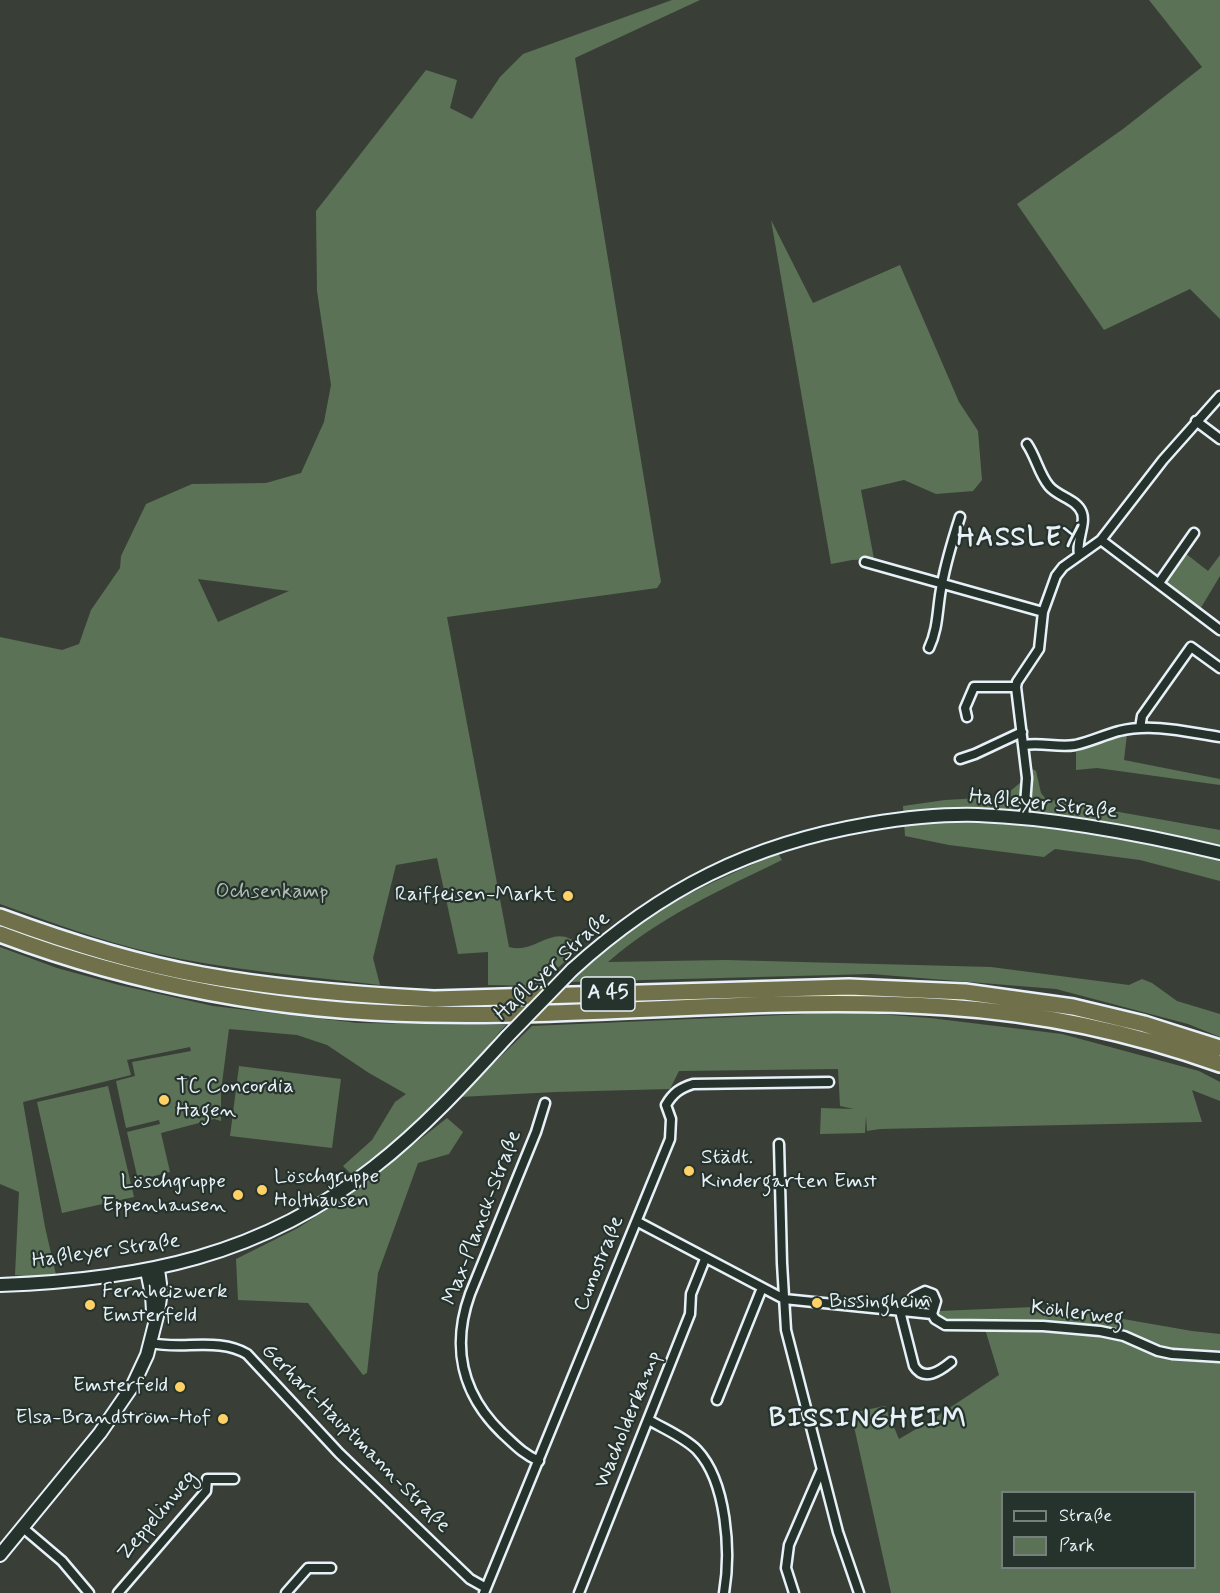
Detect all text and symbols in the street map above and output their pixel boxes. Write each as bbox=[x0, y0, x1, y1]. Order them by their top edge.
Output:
district label: HASSLEY bbox=[956, 523, 1082, 555]
street label: Haßleyer Straße bbox=[968, 785, 1118, 825]
park label: Ochsenkamp bbox=[216, 880, 328, 906]
place label: Raiffeisen-Markt bbox=[395, 883, 556, 909]
marker: Raiffeisen-Markt bbox=[561, 889, 575, 903]
street label: Haßleyer Straße bbox=[490, 907, 616, 1027]
road number: A 45 bbox=[581, 977, 635, 1011]
place label: TC Concordia Hagen bbox=[176, 1075, 294, 1125]
marker: TC Concordia Hagen bbox=[157, 1093, 171, 1107]
street label: Max-Planck-Straße bbox=[438, 1127, 528, 1309]
place label: Städt. Kindergarten Emst bbox=[701, 1146, 877, 1196]
marker: Städt. Kindergarten Emst bbox=[682, 1164, 696, 1178]
place label: Löschgruppe Holthausen bbox=[274, 1165, 379, 1215]
place label: Löschgruppe Eppenhausen bbox=[102, 1170, 226, 1220]
marker: Löschgruppe Holthausen bbox=[255, 1183, 269, 1197]
marker: Löschgruppe Eppenhausen bbox=[231, 1188, 245, 1202]
street label: Cunostraße bbox=[569, 1213, 631, 1315]
street label: Haßleyer Straße bbox=[30, 1229, 182, 1275]
place label: Fernheizwerk Emsterfeld bbox=[102, 1280, 228, 1330]
place label: Bissingheim bbox=[829, 1290, 931, 1316]
marker: Bissingheim bbox=[810, 1296, 824, 1310]
street label: Köhlerweg bbox=[1029, 1296, 1125, 1332]
marker: Fernheizwerk Emsterfeld bbox=[83, 1298, 97, 1312]
street label: Gerhart-Hauptmann-Straße bbox=[255, 1339, 455, 1539]
street label: Wacholderkamp bbox=[590, 1348, 668, 1492]
place label: Emsterfeld bbox=[73, 1374, 168, 1400]
marker: Emsterfeld bbox=[173, 1380, 187, 1394]
district label: BISSINGHEIM bbox=[768, 1404, 968, 1436]
place label: Elsa-Brandström-Hof bbox=[15, 1406, 211, 1432]
marker: Elsa-Brandström-Hof bbox=[216, 1412, 230, 1426]
street label: Zeppelinweg bbox=[113, 1466, 203, 1566]
legend bbox=[1001, 1491, 1196, 1569]
text: Straße bbox=[1059, 1504, 1112, 1528]
text: Park bbox=[1059, 1534, 1095, 1558]

